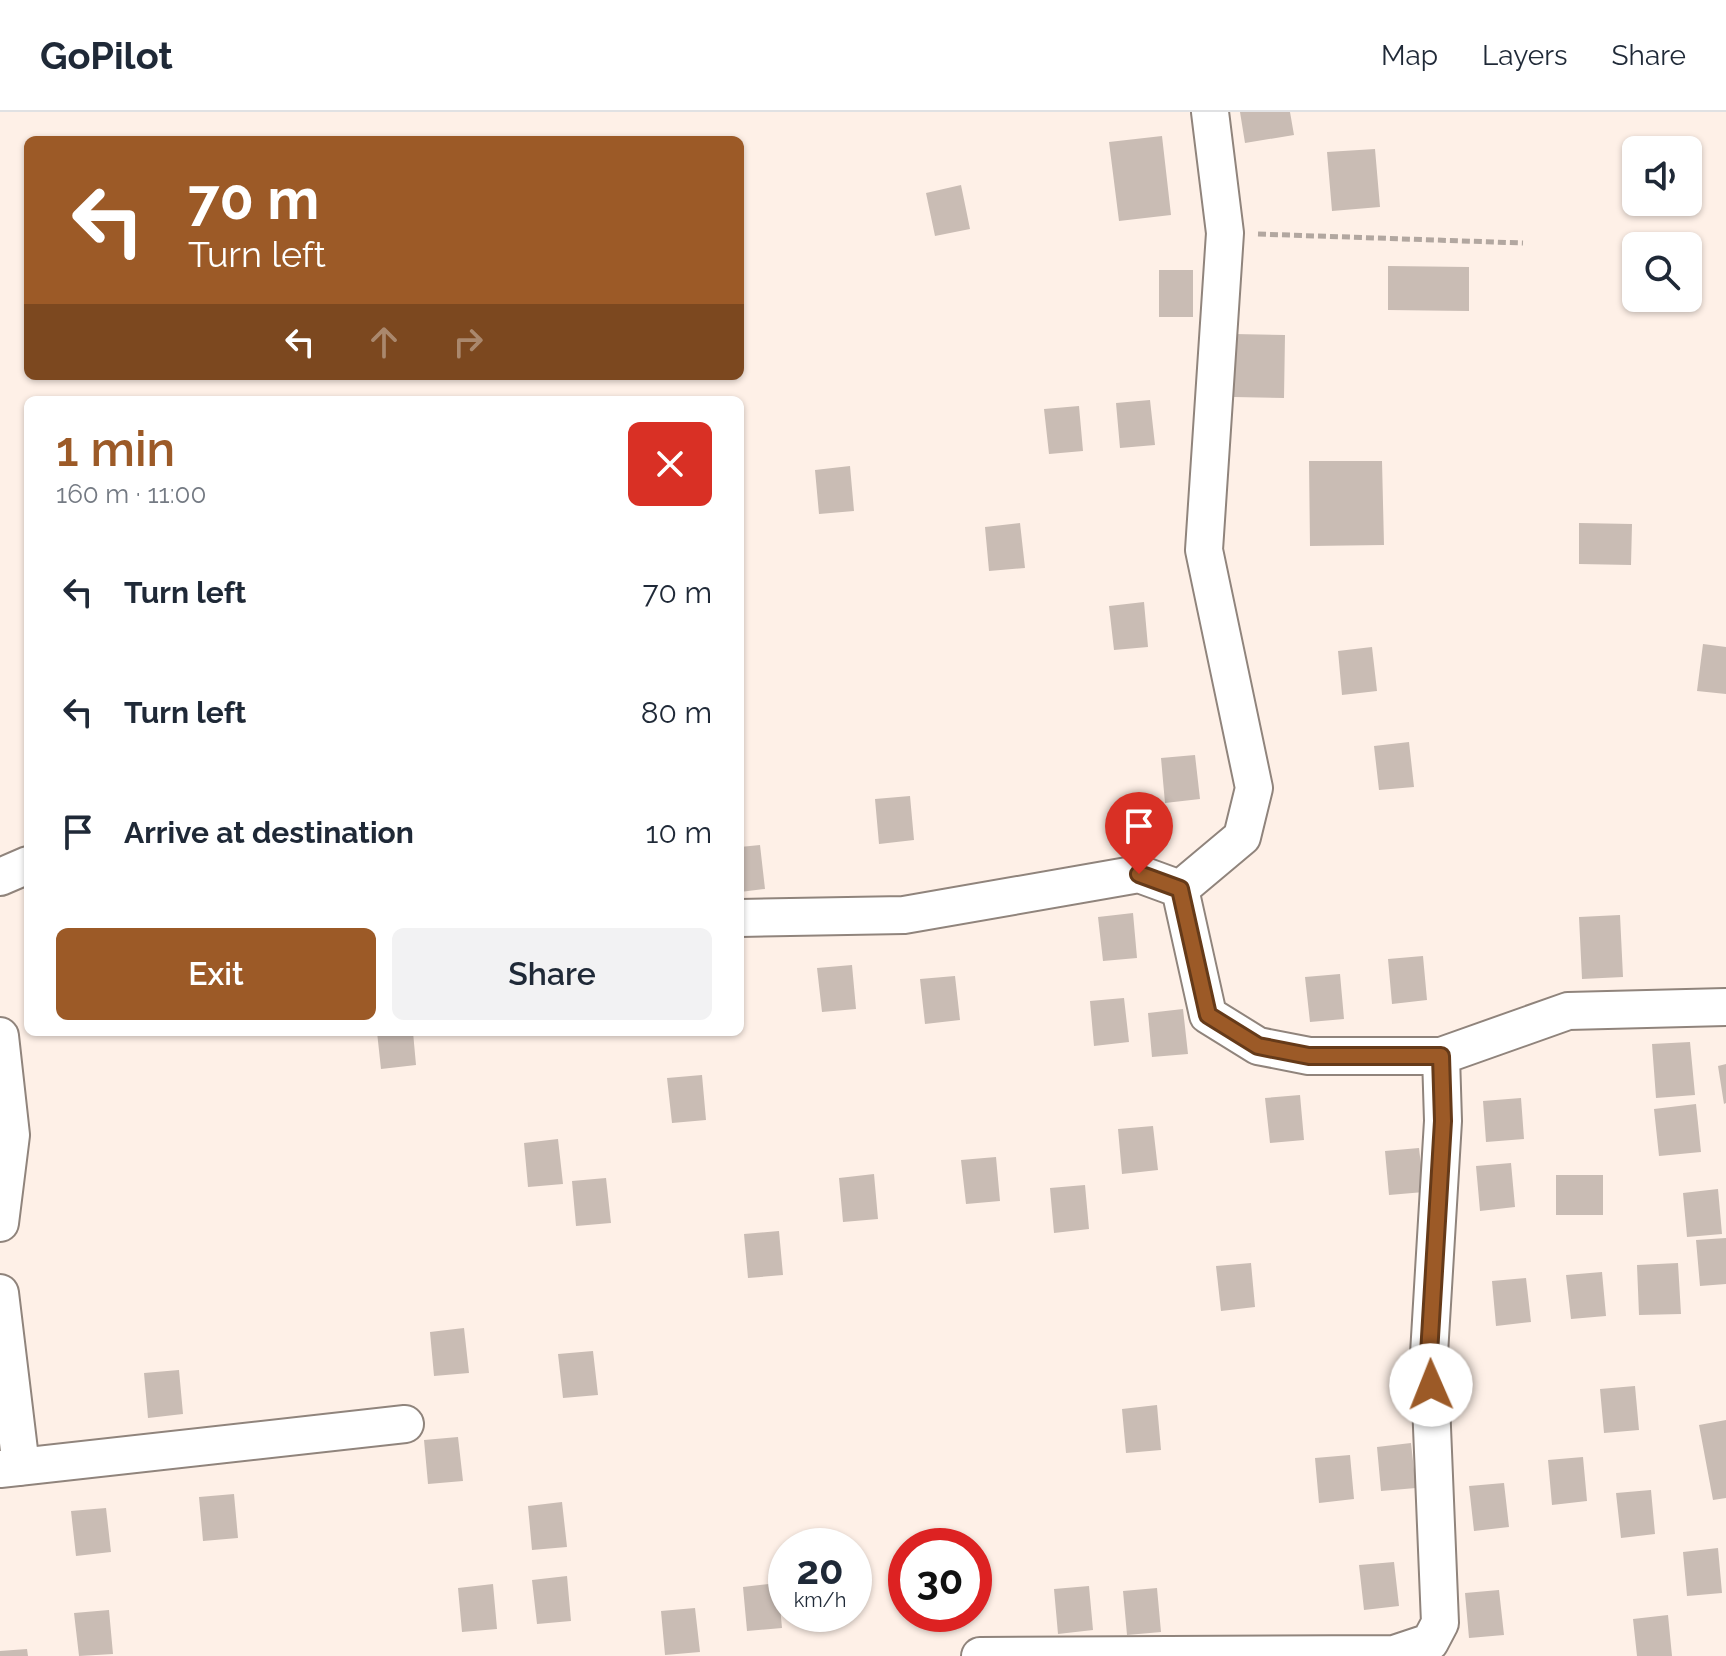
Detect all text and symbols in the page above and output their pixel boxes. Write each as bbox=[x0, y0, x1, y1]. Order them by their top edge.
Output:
text: GoPilot bbox=[40, 33, 173, 78]
text: Map bbox=[1381, 39, 1438, 72]
text: Layers bbox=[1482, 39, 1568, 72]
text: Share bbox=[1612, 39, 1686, 72]
map controls bbox=[1622, 136, 1702, 312]
button: sound bbox=[1622, 136, 1702, 216]
text: 70 m bbox=[188, 166, 319, 232]
icon: left bbox=[56, 168, 160, 272]
button: search bbox=[1622, 232, 1702, 312]
text: Turn left bbox=[188, 233, 326, 275]
icon: left bbox=[278, 320, 322, 364]
icon: ahead bbox=[362, 320, 406, 364]
icon: right bbox=[446, 320, 490, 364]
text: 1 min bbox=[56, 421, 175, 477]
button: close bbox=[628, 422, 712, 506]
text: 160 m · 11:00 bbox=[56, 479, 206, 509]
icon: left bbox=[56, 570, 100, 614]
text: Turn left bbox=[124, 575, 246, 610]
text: 70 m bbox=[642, 575, 712, 610]
icon: left bbox=[56, 690, 100, 734]
text: Turn left bbox=[124, 695, 246, 730]
text: 80 m bbox=[641, 695, 712, 730]
pin bbox=[1105, 792, 1173, 874]
icon: arrive bbox=[1117, 804, 1161, 848]
icon: arrive bbox=[56, 810, 100, 854]
text: Arrive at destination bbox=[124, 815, 414, 850]
text: 10 m bbox=[646, 815, 712, 850]
button: Exit bbox=[56, 928, 376, 1020]
button: Share bbox=[392, 928, 712, 1020]
position arrow bbox=[1389, 1343, 1473, 1427]
speed limit sign: 30 bbox=[888, 1528, 992, 1632]
text: 20 bbox=[796, 1546, 844, 1593]
text: km/h bbox=[794, 1588, 846, 1612]

